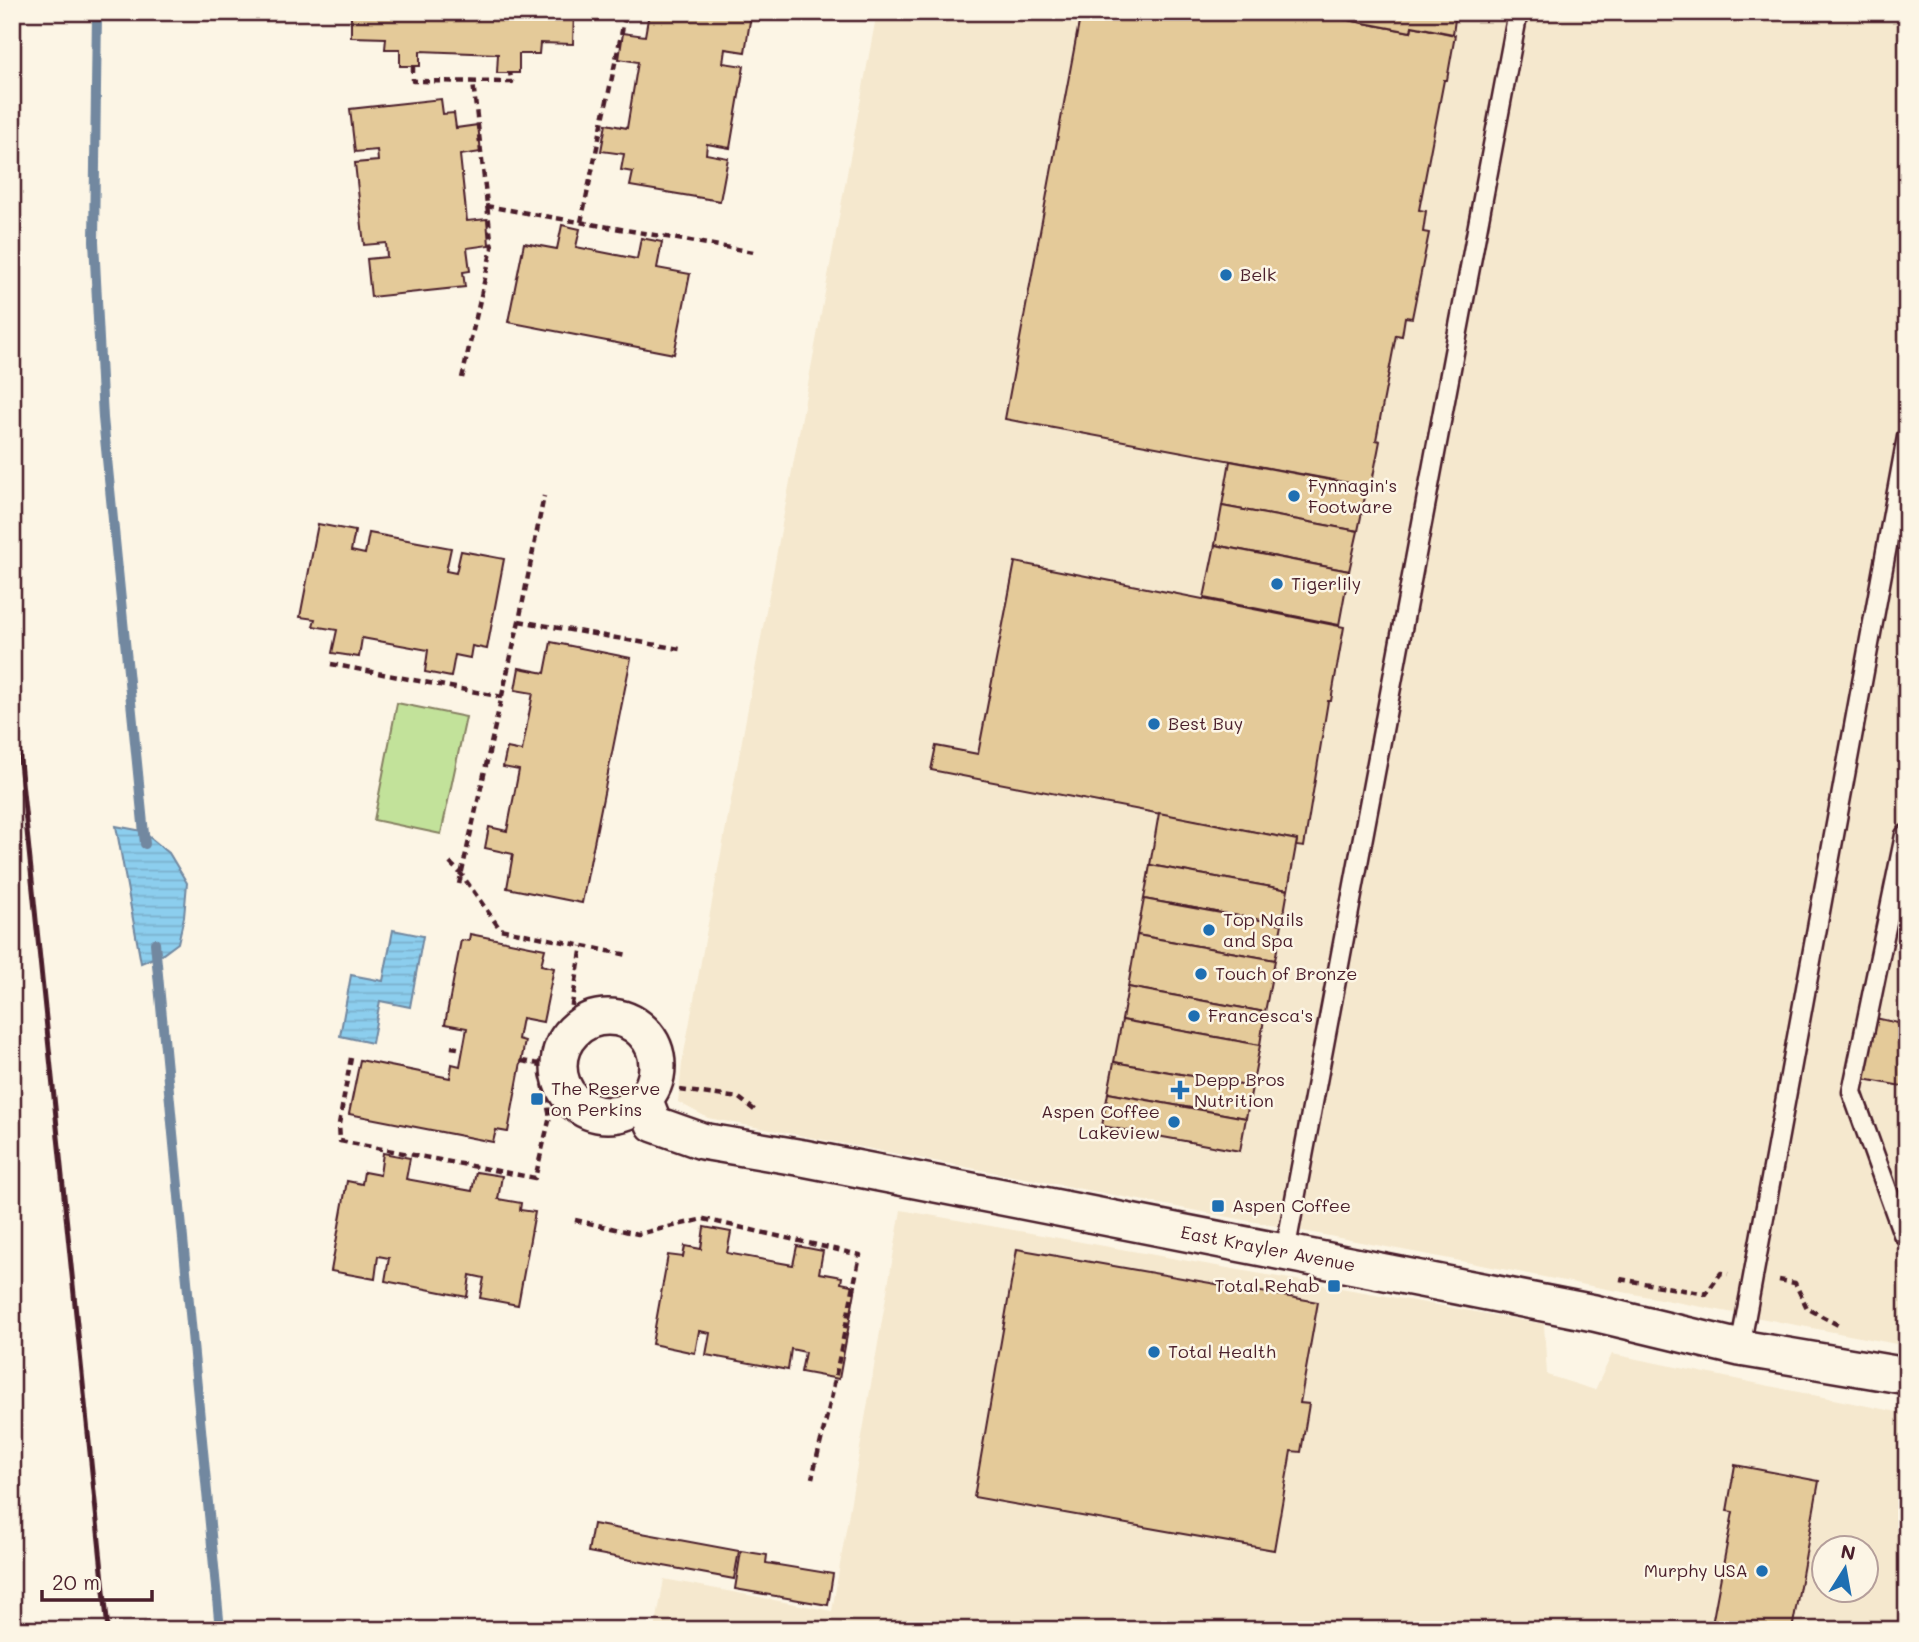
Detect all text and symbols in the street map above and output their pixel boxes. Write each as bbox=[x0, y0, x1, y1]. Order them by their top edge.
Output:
place label: Belk bbox=[1240, 262, 1276, 286]
marker: Belk bbox=[1218, 267, 1234, 283]
place label: Fynnagin's Footware bbox=[1308, 473, 1397, 518]
marker: Fynnagin's Footware bbox=[1286, 488, 1302, 504]
place label: Tigerlily bbox=[1291, 571, 1361, 595]
marker: Tigerlily bbox=[1269, 576, 1285, 592]
place label: Best Buy bbox=[1168, 711, 1243, 735]
marker: Best Buy bbox=[1146, 716, 1162, 732]
place label: Top Nails and Spa bbox=[1223, 907, 1304, 952]
marker: Top Nails and Spa bbox=[1201, 922, 1217, 938]
place label: Touch of Bronze bbox=[1215, 961, 1358, 985]
marker: Touch of Bronze bbox=[1193, 966, 1209, 982]
place label: Francesca's bbox=[1208, 1003, 1313, 1027]
marker: Francesca's bbox=[1186, 1008, 1202, 1024]
place label: Depp Bros Nutrition bbox=[1194, 1067, 1285, 1112]
place label: The Reserve on Perkins bbox=[551, 1076, 660, 1121]
marker: Depp Bros Nutrition bbox=[1172, 1082, 1188, 1098]
marker: The Reserve on Perkins bbox=[529, 1091, 545, 1107]
place label: Aspen Coffee Lakeview bbox=[1041, 1099, 1160, 1144]
marker: Aspen Coffee Lakeview bbox=[1166, 1114, 1182, 1130]
place label: Aspen Coffee bbox=[1232, 1193, 1351, 1217]
marker: Aspen Coffee bbox=[1210, 1198, 1226, 1214]
street label: East Krayler Avenue bbox=[1179, 1219, 1357, 1277]
place label: Total Rehab bbox=[1214, 1273, 1320, 1297]
marker: Total Rehab bbox=[1326, 1278, 1342, 1294]
place label: Total Health bbox=[1168, 1339, 1276, 1363]
marker: Total Health bbox=[1146, 1344, 1162, 1360]
north arrow bbox=[1811, 1534, 1881, 1604]
text: N bbox=[1839, 1538, 1858, 1565]
scale bar bbox=[42, 1558, 152, 1602]
place label: Murphy USA bbox=[1644, 1558, 1748, 1582]
marker: Murphy USA bbox=[1754, 1563, 1770, 1579]
text: 20 m bbox=[52, 1568, 100, 1595]

